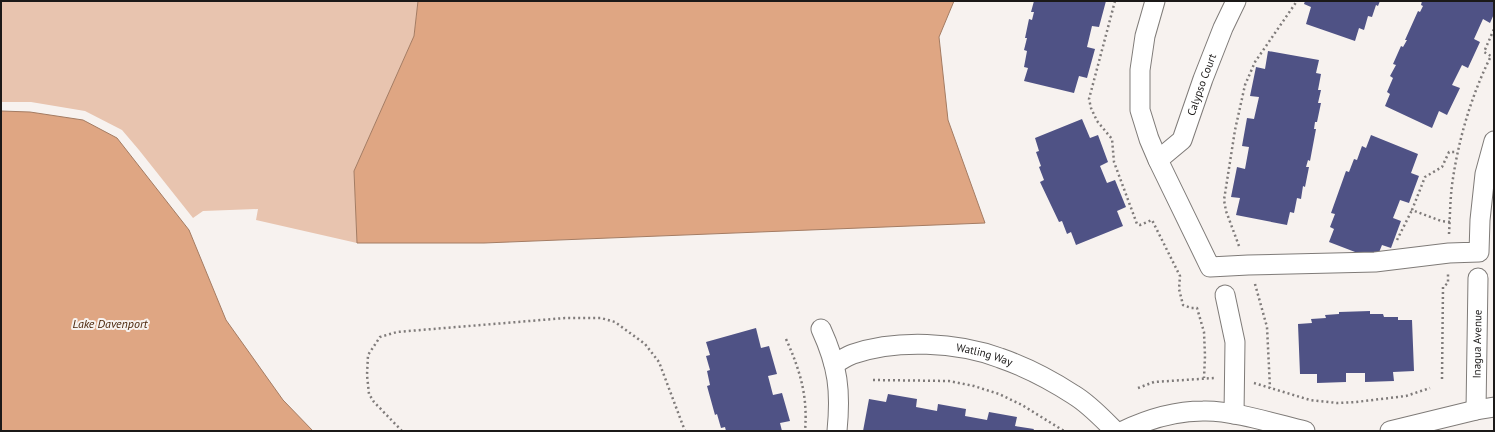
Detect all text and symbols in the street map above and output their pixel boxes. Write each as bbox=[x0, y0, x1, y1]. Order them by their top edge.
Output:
street label: Calypso Court bbox=[1184, 51, 1219, 117]
street label: Inagua Avenue bbox=[1469, 309, 1485, 379]
water label: Lake Davenport bbox=[72, 316, 149, 331]
street label: Watling Way bbox=[955, 340, 1015, 369]

